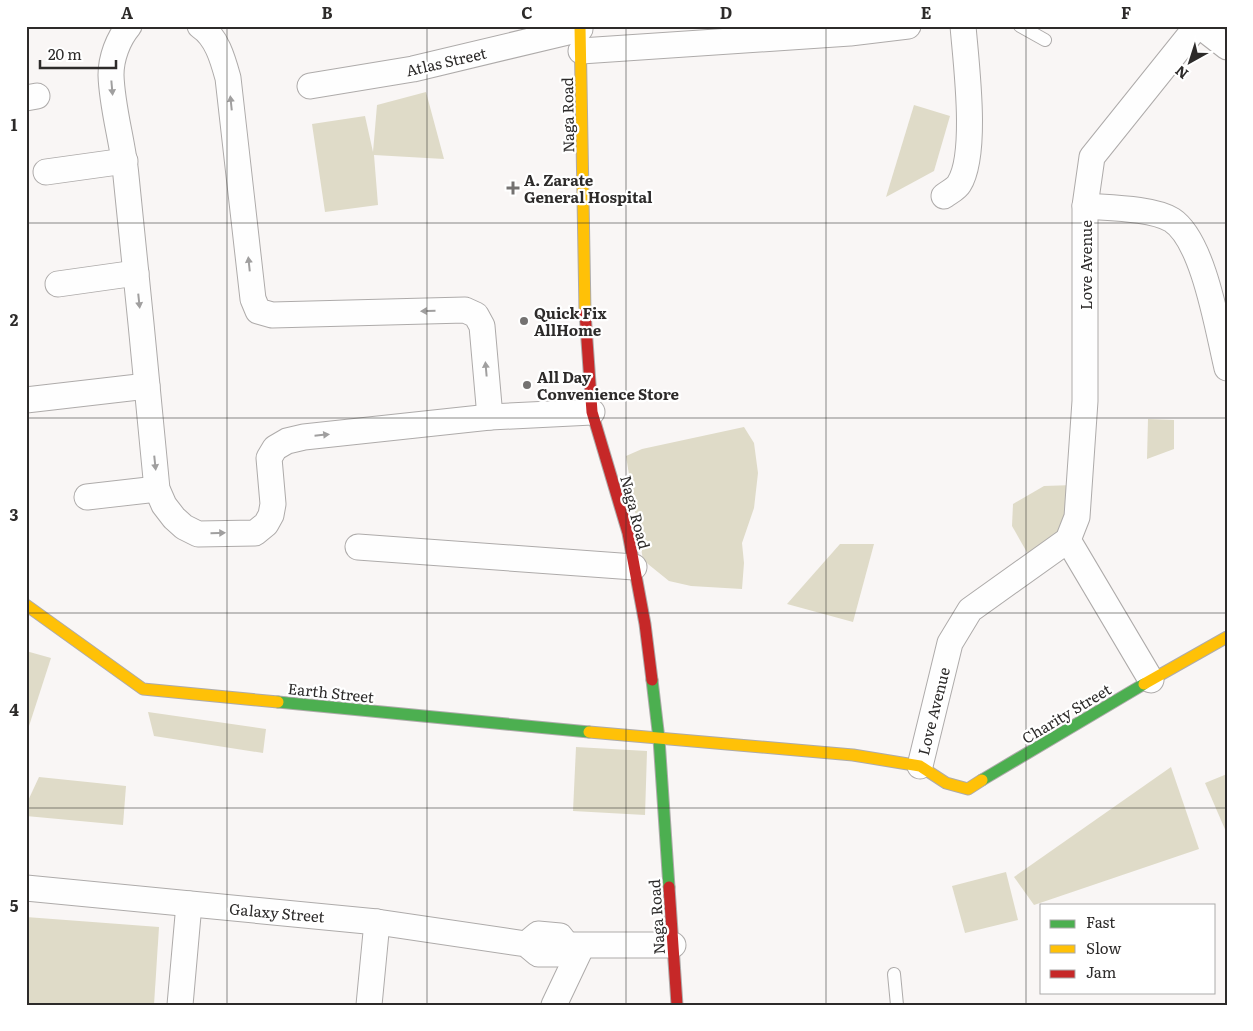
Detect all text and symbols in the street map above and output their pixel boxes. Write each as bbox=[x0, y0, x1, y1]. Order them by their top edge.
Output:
text: A bbox=[121, 0, 133, 24]
text: B bbox=[321, 0, 333, 24]
text: C bbox=[521, 0, 533, 24]
text: D bbox=[720, 0, 732, 24]
text: E bbox=[921, 0, 932, 24]
text: F bbox=[1121, 0, 1131, 24]
scale bar bbox=[40, 38, 116, 70]
north arrow bbox=[1166, 38, 1216, 88]
street label: Atlas Street bbox=[403, 41, 489, 81]
text: 20 m bbox=[48, 42, 82, 65]
text: N bbox=[1170, 61, 1192, 84]
street label: Naga Road bbox=[555, 77, 579, 153]
one-way arrow bbox=[109, 80, 117, 96]
one-way arrow bbox=[226, 94, 234, 110]
text: 1 bbox=[11, 112, 18, 136]
place label: A. Zarate General Hospital bbox=[524, 168, 653, 208]
marker: A. Zarate General Hospital bbox=[506, 181, 520, 195]
street label: Love Avenue bbox=[1074, 220, 1097, 310]
one-way arrow bbox=[245, 256, 253, 272]
one-way arrow bbox=[135, 294, 143, 310]
place label: Quick Fix AllHome bbox=[534, 301, 607, 341]
text: 2 bbox=[10, 307, 19, 331]
one-way arrow bbox=[420, 307, 436, 315]
marker: Quick Fix AllHome bbox=[518, 315, 530, 327]
one-way arrow bbox=[482, 360, 490, 376]
place label: All Day Convenience Store bbox=[537, 365, 680, 405]
marker: All Day Convenience Store bbox=[521, 379, 533, 391]
one-way arrow bbox=[314, 431, 330, 439]
one-way arrow bbox=[151, 455, 159, 471]
street label: Naga Road bbox=[615, 473, 657, 551]
text: 3 bbox=[10, 502, 19, 526]
one-way arrow bbox=[210, 529, 226, 537]
street label: Love Avenue bbox=[911, 664, 955, 757]
street label: Earth Street bbox=[287, 676, 375, 708]
street label: Charity Street bbox=[1017, 677, 1115, 749]
text: 4 bbox=[9, 697, 19, 721]
street label: Naga Road bbox=[642, 879, 670, 955]
text: 5 bbox=[10, 893, 19, 917]
street label: Galaxy Street bbox=[228, 896, 326, 928]
legend bbox=[1040, 904, 1216, 994]
text: Fast bbox=[1086, 910, 1115, 933]
text: Slow bbox=[1086, 936, 1121, 959]
text: Jam bbox=[1086, 960, 1117, 983]

